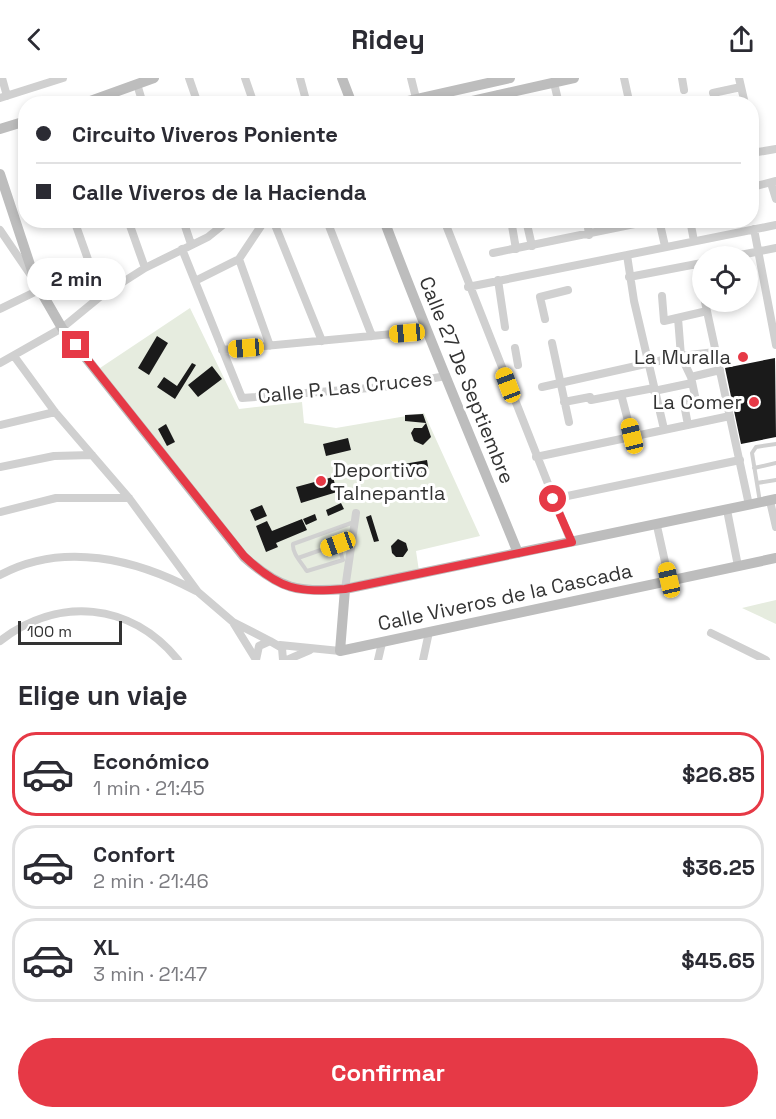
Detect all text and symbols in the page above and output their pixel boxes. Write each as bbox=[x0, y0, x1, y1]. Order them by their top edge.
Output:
text: Ridey bbox=[351, 22, 425, 57]
icon: back bbox=[18, 23, 51, 56]
icon: share bbox=[725, 23, 758, 56]
text: Circuito Viveros Poniente bbox=[72, 120, 338, 148]
text: Calle Viveros de la Hacienda bbox=[72, 178, 367, 206]
map controls bbox=[692, 246, 758, 312]
button: locate bbox=[692, 246, 758, 312]
callout: 2 min bbox=[26, 258, 125, 300]
text: 2 min bbox=[51, 266, 102, 292]
street label: Calle 27 De Septiembre bbox=[413, 273, 521, 487]
car bbox=[388, 322, 426, 344]
route end bbox=[62, 331, 89, 358]
car bbox=[227, 337, 265, 359]
place label: La Muralla bbox=[634, 344, 731, 370]
marker: La Muralla bbox=[736, 350, 750, 364]
street label: Calle P. Las Cruces bbox=[256, 365, 434, 409]
car bbox=[493, 365, 523, 405]
place label: La Comer bbox=[653, 389, 742, 415]
marker: La Comer bbox=[747, 395, 761, 409]
car bbox=[619, 416, 645, 456]
place label: Deportivo Talnepantla bbox=[333, 457, 445, 506]
marker: Deportivo Talnepantla bbox=[314, 474, 328, 488]
route start bbox=[539, 485, 566, 512]
car bbox=[318, 529, 358, 559]
street label: Calle Viveros de la Cascada bbox=[375, 557, 635, 637]
car bbox=[656, 560, 682, 600]
scale bar bbox=[18, 618, 122, 646]
text: 100 m bbox=[27, 621, 72, 642]
text: Elige un viaje bbox=[18, 678, 188, 713]
icon: car bbox=[21, 747, 75, 801]
text: Económico bbox=[93, 747, 210, 775]
text: $26.85 bbox=[682, 760, 755, 788]
text: 1 min · 21:45 bbox=[93, 775, 205, 801]
icon: car bbox=[21, 840, 75, 894]
text: Confort bbox=[93, 840, 175, 868]
text: $36.25 bbox=[682, 853, 755, 881]
text: 2 min · 21:46 bbox=[93, 868, 209, 894]
icon: car bbox=[21, 933, 75, 987]
text: XL bbox=[93, 933, 119, 961]
text: $45.65 bbox=[681, 946, 755, 974]
text: 3 min · 21:47 bbox=[93, 961, 207, 987]
button: Confirmar bbox=[18, 1038, 758, 1107]

